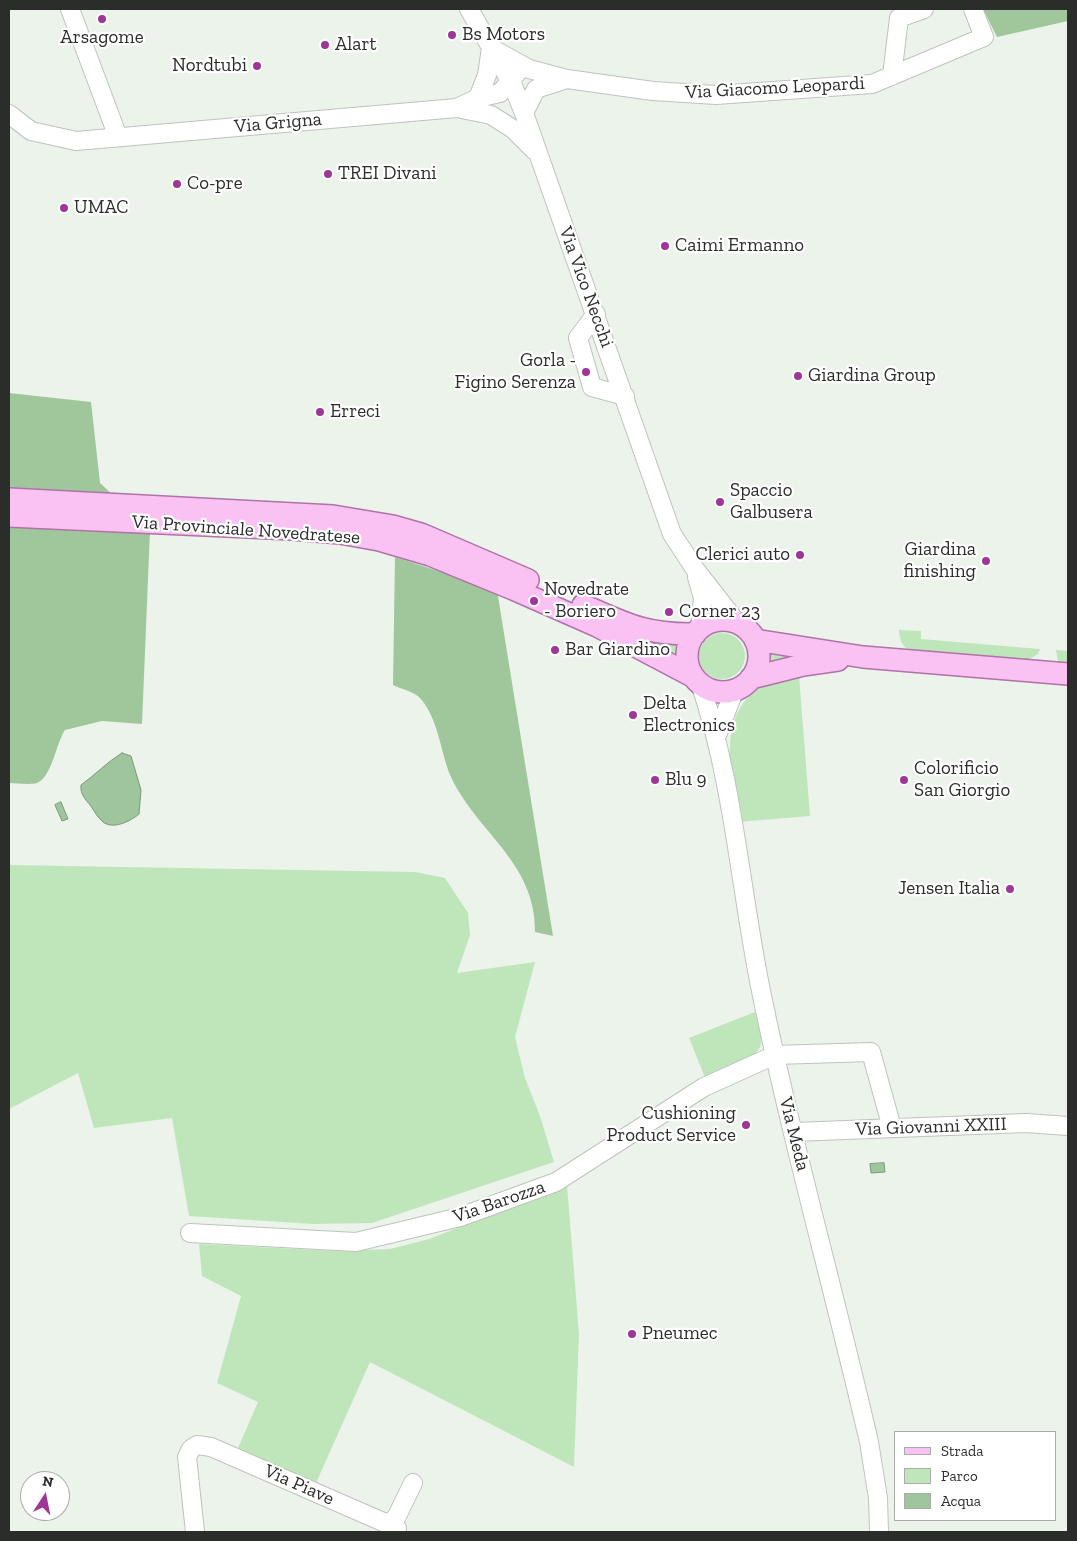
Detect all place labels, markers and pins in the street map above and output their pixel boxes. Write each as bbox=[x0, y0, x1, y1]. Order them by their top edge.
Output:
marker: Arsagome bbox=[96, 13, 108, 25]
place label: Bs Motors bbox=[462, 24, 545, 46]
place label: Arsagome bbox=[60, 27, 144, 49]
marker: Bs Motors bbox=[446, 29, 458, 41]
place label: Alart bbox=[335, 34, 377, 56]
marker: Alart bbox=[319, 39, 331, 51]
place label: Nordtubi bbox=[172, 55, 247, 77]
marker: Nordtubi bbox=[251, 60, 263, 72]
place label: TREI Divani bbox=[338, 163, 437, 185]
marker: TREI Divani bbox=[322, 168, 334, 180]
place label: Co-pre bbox=[187, 173, 243, 195]
marker: Co-pre bbox=[171, 178, 183, 190]
place label: UMAC bbox=[74, 197, 129, 219]
marker: UMAC bbox=[58, 202, 70, 214]
place label: Caimi Ermanno bbox=[675, 235, 804, 257]
marker: Caimi Ermanno bbox=[659, 240, 671, 252]
place label: Gorla - Figino Serenza bbox=[455, 350, 576, 394]
place label: Giardina Group bbox=[808, 365, 936, 387]
marker: Gorla - Figino Serenza bbox=[580, 366, 592, 378]
marker: Giardina Group bbox=[792, 370, 804, 382]
place label: Erreci bbox=[330, 401, 380, 423]
marker: Erreci bbox=[314, 406, 326, 418]
place label: Spaccio Galbusera bbox=[730, 480, 813, 524]
marker: Spaccio Galbusera bbox=[714, 496, 726, 508]
place label: Giardina finishing bbox=[903, 539, 976, 583]
place label: Clerici auto bbox=[695, 544, 790, 566]
marker: Clerici auto bbox=[794, 549, 806, 561]
marker: Giardina finishing bbox=[980, 555, 992, 567]
place label: Novedrate - Boriero bbox=[544, 579, 629, 623]
marker: Novedrate - Boriero bbox=[528, 595, 540, 607]
place label: Corner 23 bbox=[679, 601, 760, 623]
marker: Corner 23 bbox=[663, 606, 675, 618]
place label: Bar Giardino bbox=[565, 639, 670, 661]
marker: Bar Giardino bbox=[549, 644, 561, 656]
place label: Delta Electronics bbox=[643, 693, 735, 737]
marker: Delta Electronics bbox=[627, 709, 639, 721]
place label: Colorificio San Giorgio bbox=[914, 758, 1010, 802]
place label: Blu 9 bbox=[665, 769, 706, 791]
marker: Blu 9 bbox=[649, 774, 661, 786]
marker: Colorificio San Giorgio bbox=[898, 774, 910, 786]
place label: Jensen Italia bbox=[898, 878, 1000, 900]
marker: Jensen Italia bbox=[1004, 883, 1016, 895]
place label: Cushioning Product Service bbox=[606, 1103, 736, 1147]
marker: Cushioning Product Service bbox=[740, 1119, 752, 1131]
place label: Pneumec bbox=[642, 1323, 717, 1345]
marker: Pneumec bbox=[626, 1328, 638, 1340]

